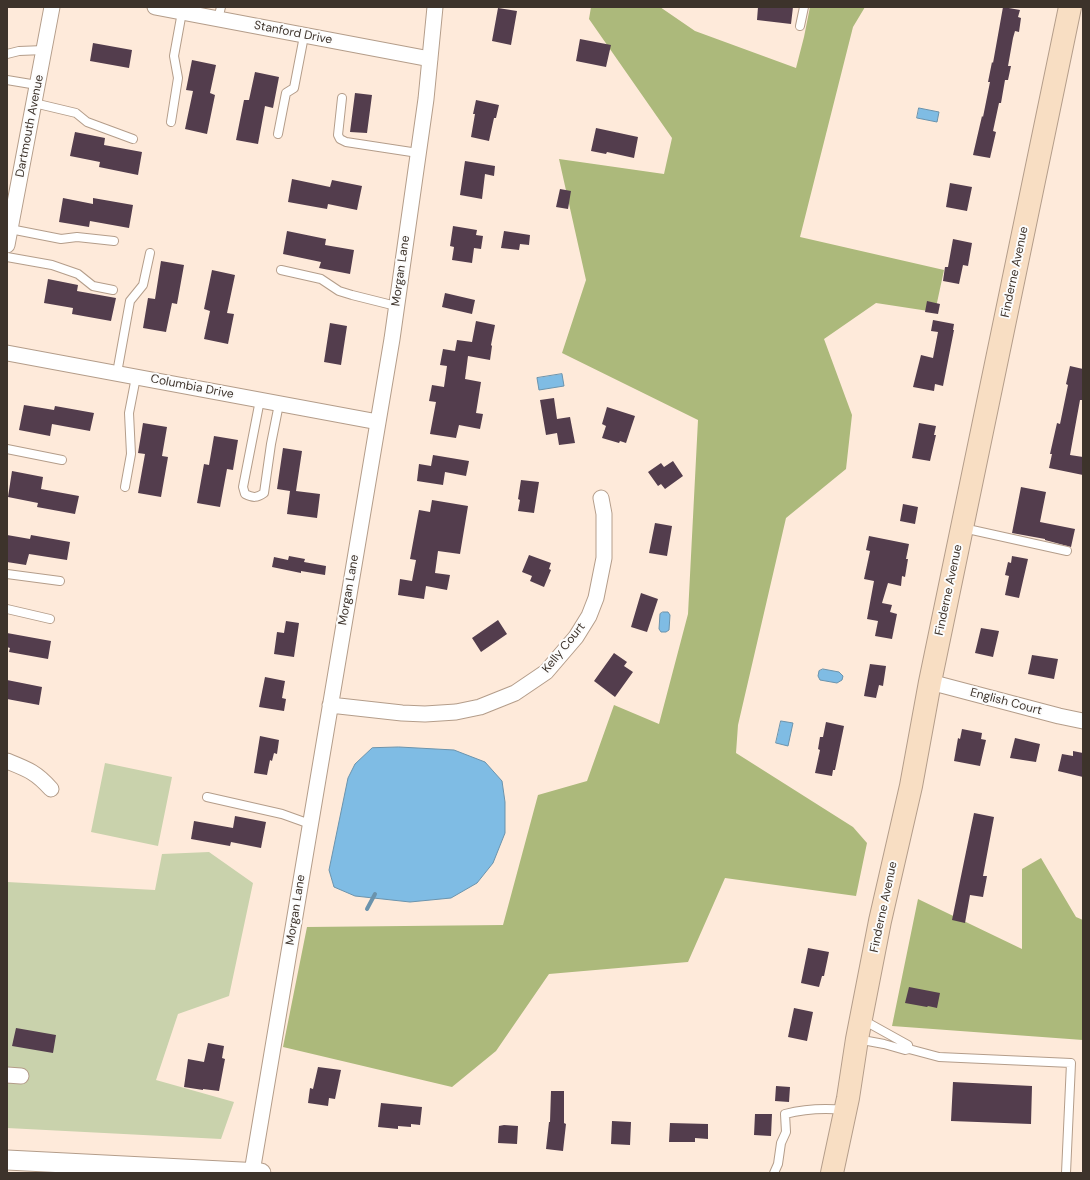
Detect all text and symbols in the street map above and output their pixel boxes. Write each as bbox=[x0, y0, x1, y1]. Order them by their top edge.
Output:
street label: Stanford Drive bbox=[253, 18, 333, 48]
street label: Dartmouth Avenue bbox=[13, 73, 47, 179]
street label: Finderne Avenue bbox=[998, 225, 1032, 319]
street label: Morgan Lane bbox=[389, 235, 413, 307]
street label: Columbia Drive bbox=[149, 372, 235, 402]
street label: Finderne Avenue bbox=[932, 543, 966, 637]
street label: Morgan Lane bbox=[336, 554, 362, 626]
street label: Kelly Court bbox=[539, 620, 589, 676]
street label: English Court bbox=[969, 685, 1043, 719]
street label: Finderne Avenue bbox=[867, 860, 901, 954]
street label: Morgan Lane bbox=[283, 874, 309, 946]

